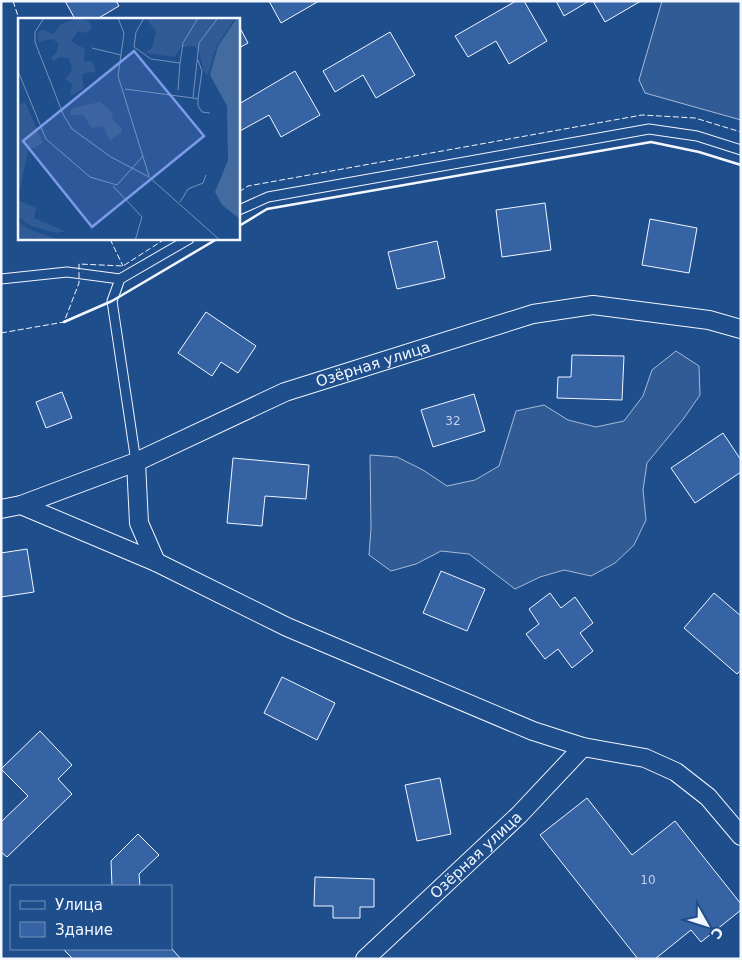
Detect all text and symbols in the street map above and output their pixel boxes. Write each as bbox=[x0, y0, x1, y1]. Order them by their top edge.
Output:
inset map bbox=[18, 18, 240, 240]
street label: Озёрная улица bbox=[313, 338, 432, 391]
house number: 32 bbox=[445, 414, 461, 428]
street label: Озёрная улица bbox=[426, 808, 526, 902]
house number: 10 bbox=[640, 873, 656, 887]
legend bbox=[10, 885, 172, 950]
text: Улица bbox=[55, 896, 103, 914]
north arrow bbox=[682, 900, 732, 950]
text: Здание bbox=[55, 921, 113, 939]
text: С bbox=[708, 924, 727, 942]

